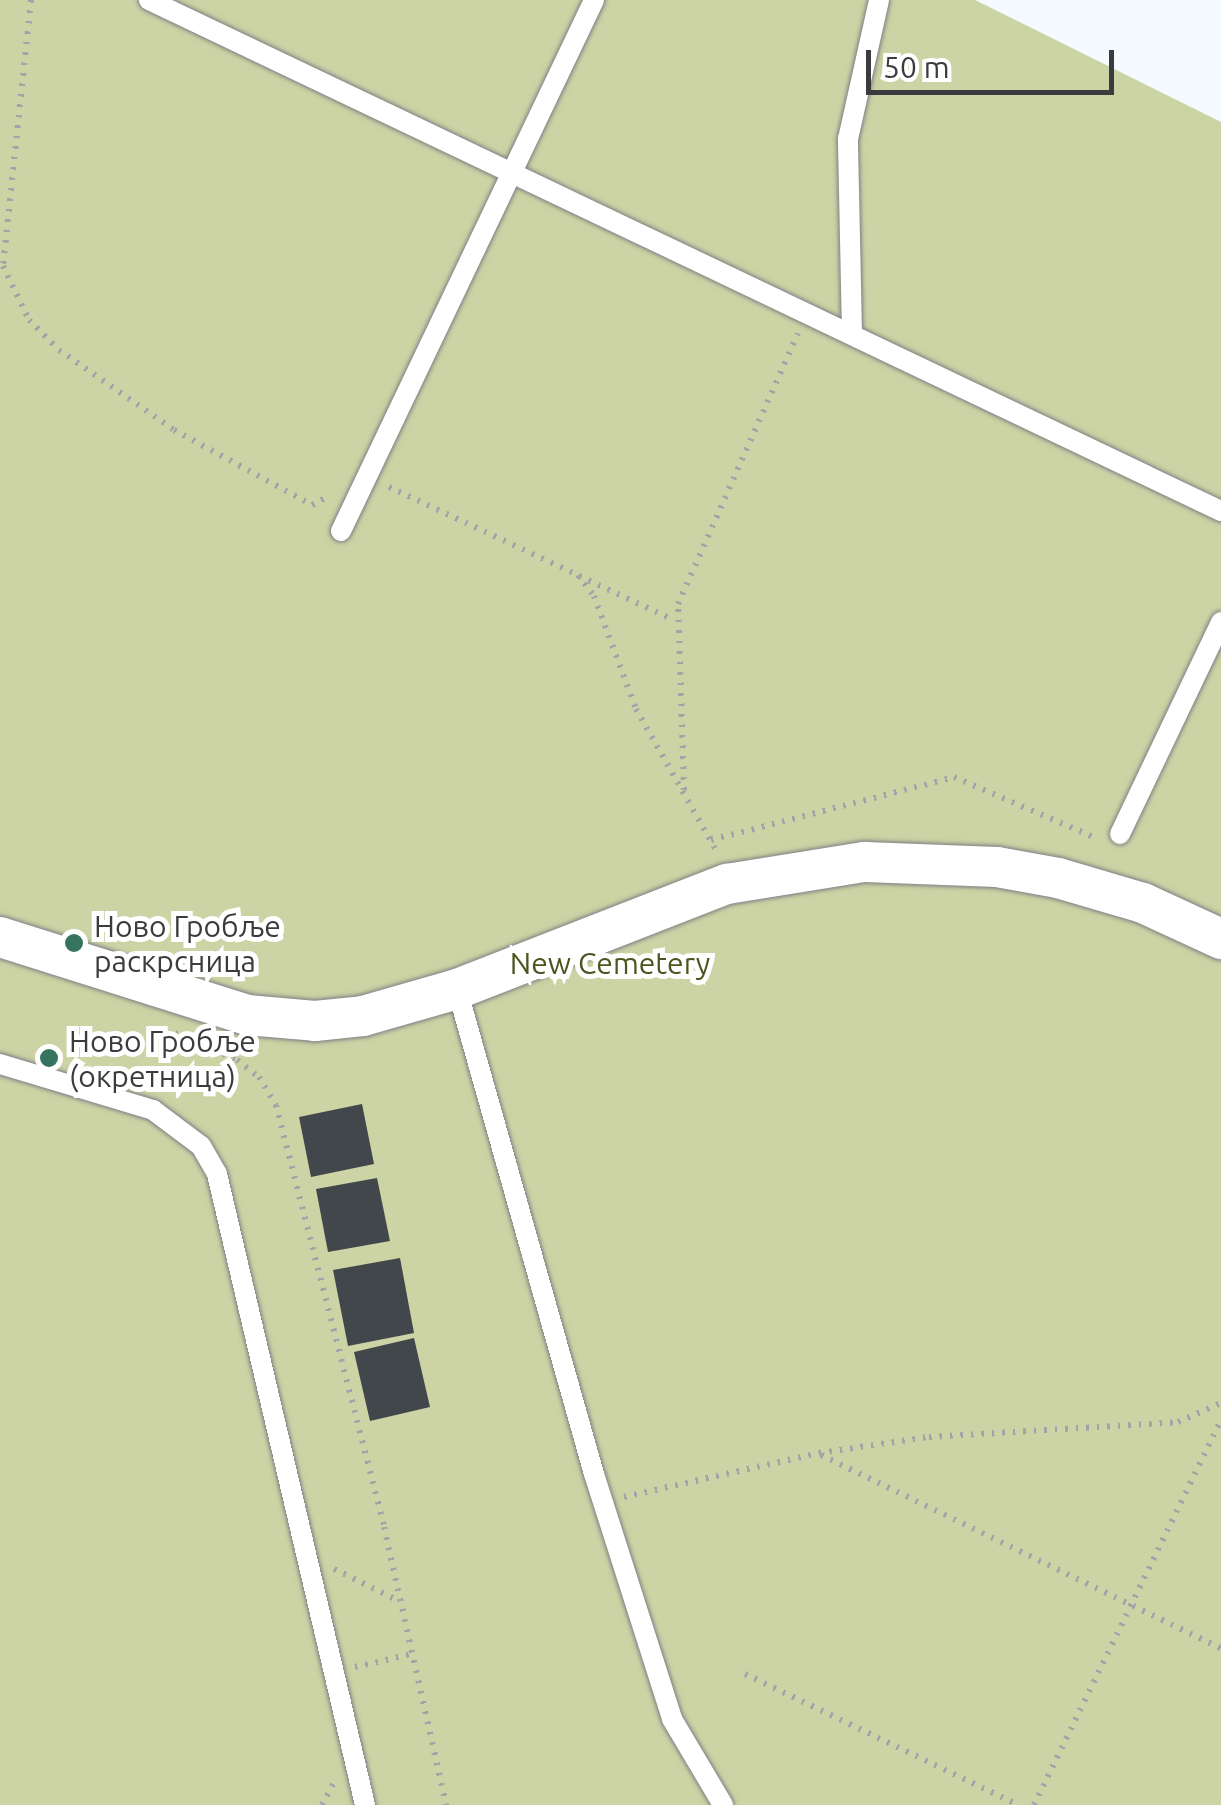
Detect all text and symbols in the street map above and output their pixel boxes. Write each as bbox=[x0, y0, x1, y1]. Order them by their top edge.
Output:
scale bar bbox=[871, 30, 1118, 92]
text: 50 m bbox=[883, 50, 950, 84]
place label: Ново Гробље раскрсница bbox=[94, 908, 281, 978]
marker: Ново Гробље раскрсница bbox=[63, 932, 85, 954]
park label: New Cemetery bbox=[510, 945, 710, 981]
place label: Ново Гробље (окретница) bbox=[69, 1023, 256, 1094]
marker: Ново Гробље (окретница) bbox=[38, 1047, 60, 1069]

